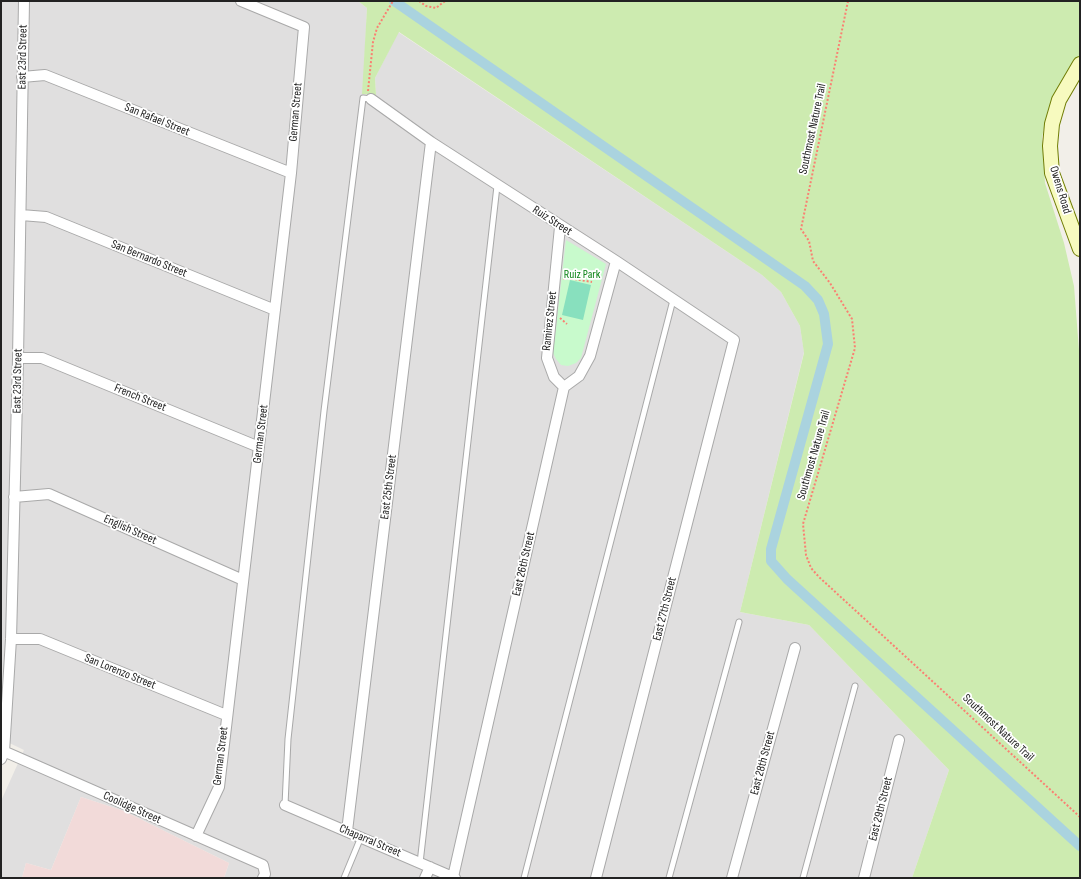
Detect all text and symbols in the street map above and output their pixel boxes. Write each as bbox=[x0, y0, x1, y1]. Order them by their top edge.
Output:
street label: East 23rd Street bbox=[15, 25, 31, 89]
street label: German Street bbox=[286, 82, 306, 142]
street label: Southmost Nature Trail bbox=[796, 82, 830, 176]
street label: San Rafael Street bbox=[122, 100, 192, 140]
street label: Owens Road bbox=[1046, 165, 1074, 215]
street label: Ruiz Street bbox=[529, 203, 575, 239]
street label: San Bernardo Street bbox=[109, 237, 189, 281]
park label: Ruiz Park bbox=[564, 268, 600, 282]
street label: Ramirez Street bbox=[540, 291, 560, 351]
street label: East 23rd Street bbox=[10, 349, 26, 413]
street label: French Street bbox=[112, 381, 168, 415]
street label: German Street bbox=[250, 404, 272, 464]
street label: Southmost Nature Trail bbox=[794, 409, 834, 501]
street label: East 25th Street bbox=[378, 454, 400, 520]
street label: English Street bbox=[101, 512, 159, 548]
street label: East 26th Street bbox=[510, 530, 538, 598]
street label: East 27th Street bbox=[650, 576, 680, 642]
street label: San Lorenzo Street bbox=[82, 651, 158, 693]
street label: Southmost Nature Trail bbox=[959, 691, 1037, 765]
street label: German Street bbox=[210, 726, 232, 786]
street label: East 28th Street bbox=[748, 730, 778, 796]
street label: East 29th Street bbox=[866, 775, 896, 843]
street label: Coolidge Street bbox=[101, 789, 163, 827]
street label: Chaparral Street bbox=[337, 821, 403, 861]

